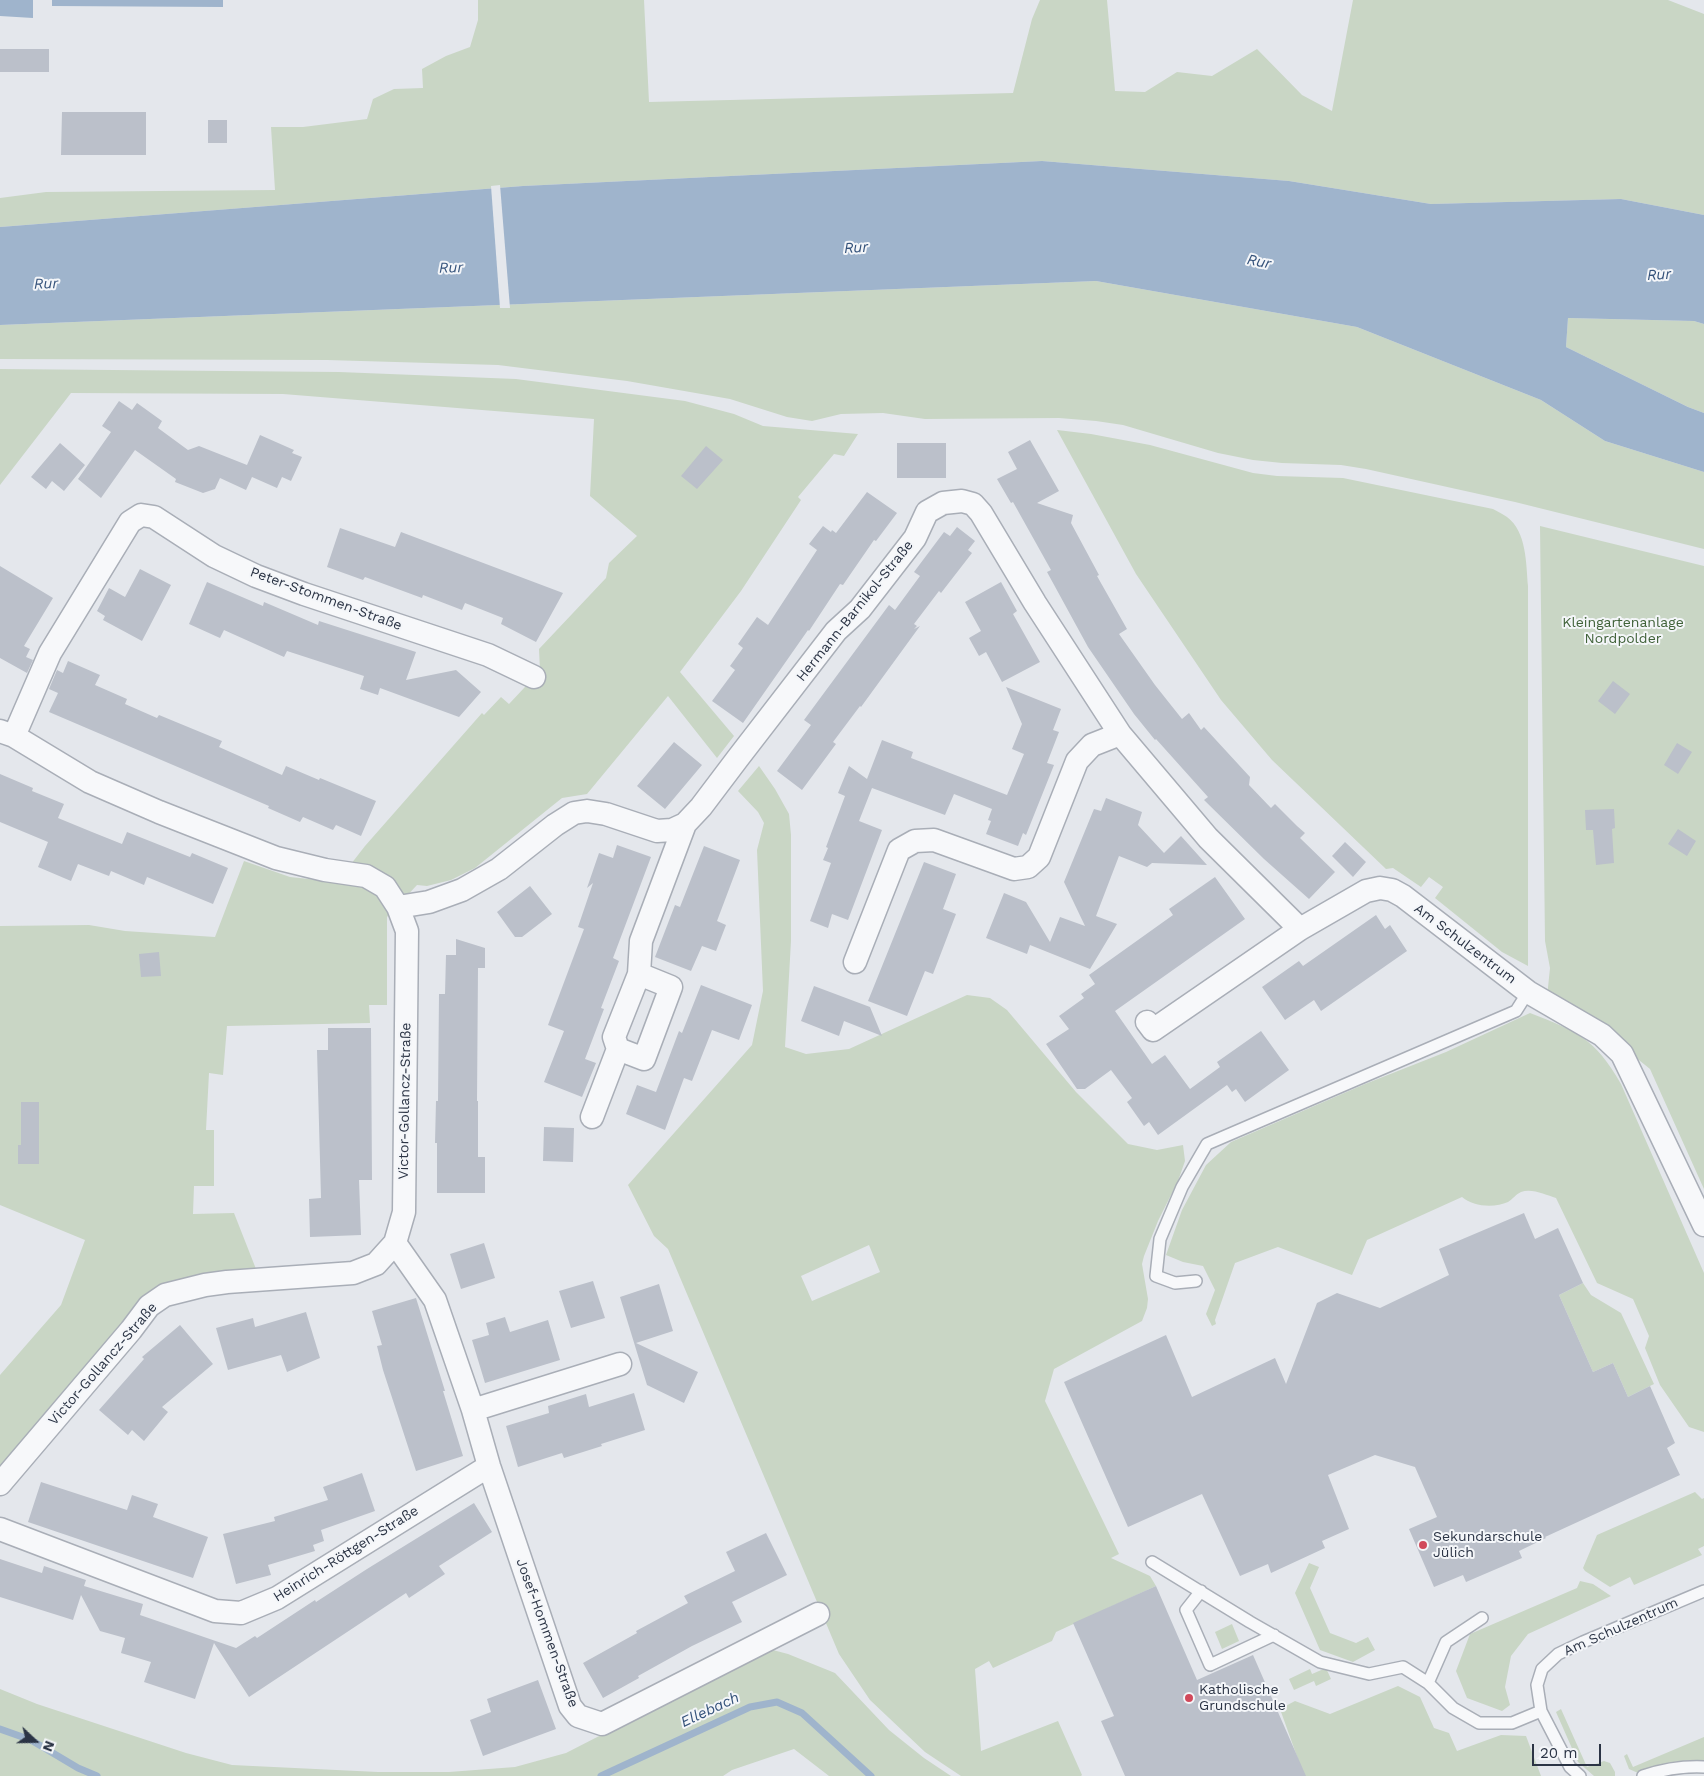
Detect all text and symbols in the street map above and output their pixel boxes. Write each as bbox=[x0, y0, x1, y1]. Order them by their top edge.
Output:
water label: Rur bbox=[843, 238, 869, 258]
water label: Rur bbox=[1245, 251, 1273, 273]
water label: Rur bbox=[439, 259, 463, 277]
water label: Rur bbox=[1646, 265, 1672, 285]
water label: Rur bbox=[34, 275, 58, 293]
street label: Hermann-Barnikol-Straße bbox=[793, 537, 917, 685]
street label: Peter-Stommen-Straße bbox=[248, 564, 404, 634]
park label: Kleingartenanlage Nordpolder bbox=[1562, 615, 1684, 648]
street label: Am Schulzentrum bbox=[1411, 900, 1519, 988]
street label: Victor-Gollancz-Straße bbox=[395, 1022, 415, 1180]
street label: Victor-Gollancz-Straße bbox=[45, 1299, 161, 1429]
street label: Heinrich-Röttgen-Straße bbox=[270, 1502, 422, 1606]
place label: Sekundarschule Jülich bbox=[1433, 1529, 1542, 1561]
marker: Sekundarschule Jülich bbox=[1417, 1539, 1429, 1551]
street label: Josef-Hommen-Straße bbox=[512, 1556, 582, 1710]
street label: Am Schulzentrum bbox=[1561, 1594, 1681, 1660]
place label: Katholische Grundschule bbox=[1199, 1682, 1286, 1714]
water label: Ellebach bbox=[678, 1689, 742, 1731]
marker: Katholische Grundschule bbox=[1183, 1692, 1195, 1704]
north arrow bbox=[10, 1716, 60, 1766]
scale bar bbox=[1534, 1734, 1603, 1766]
text: N bbox=[40, 1739, 58, 1754]
text: 20 m bbox=[1540, 1744, 1578, 1762]

